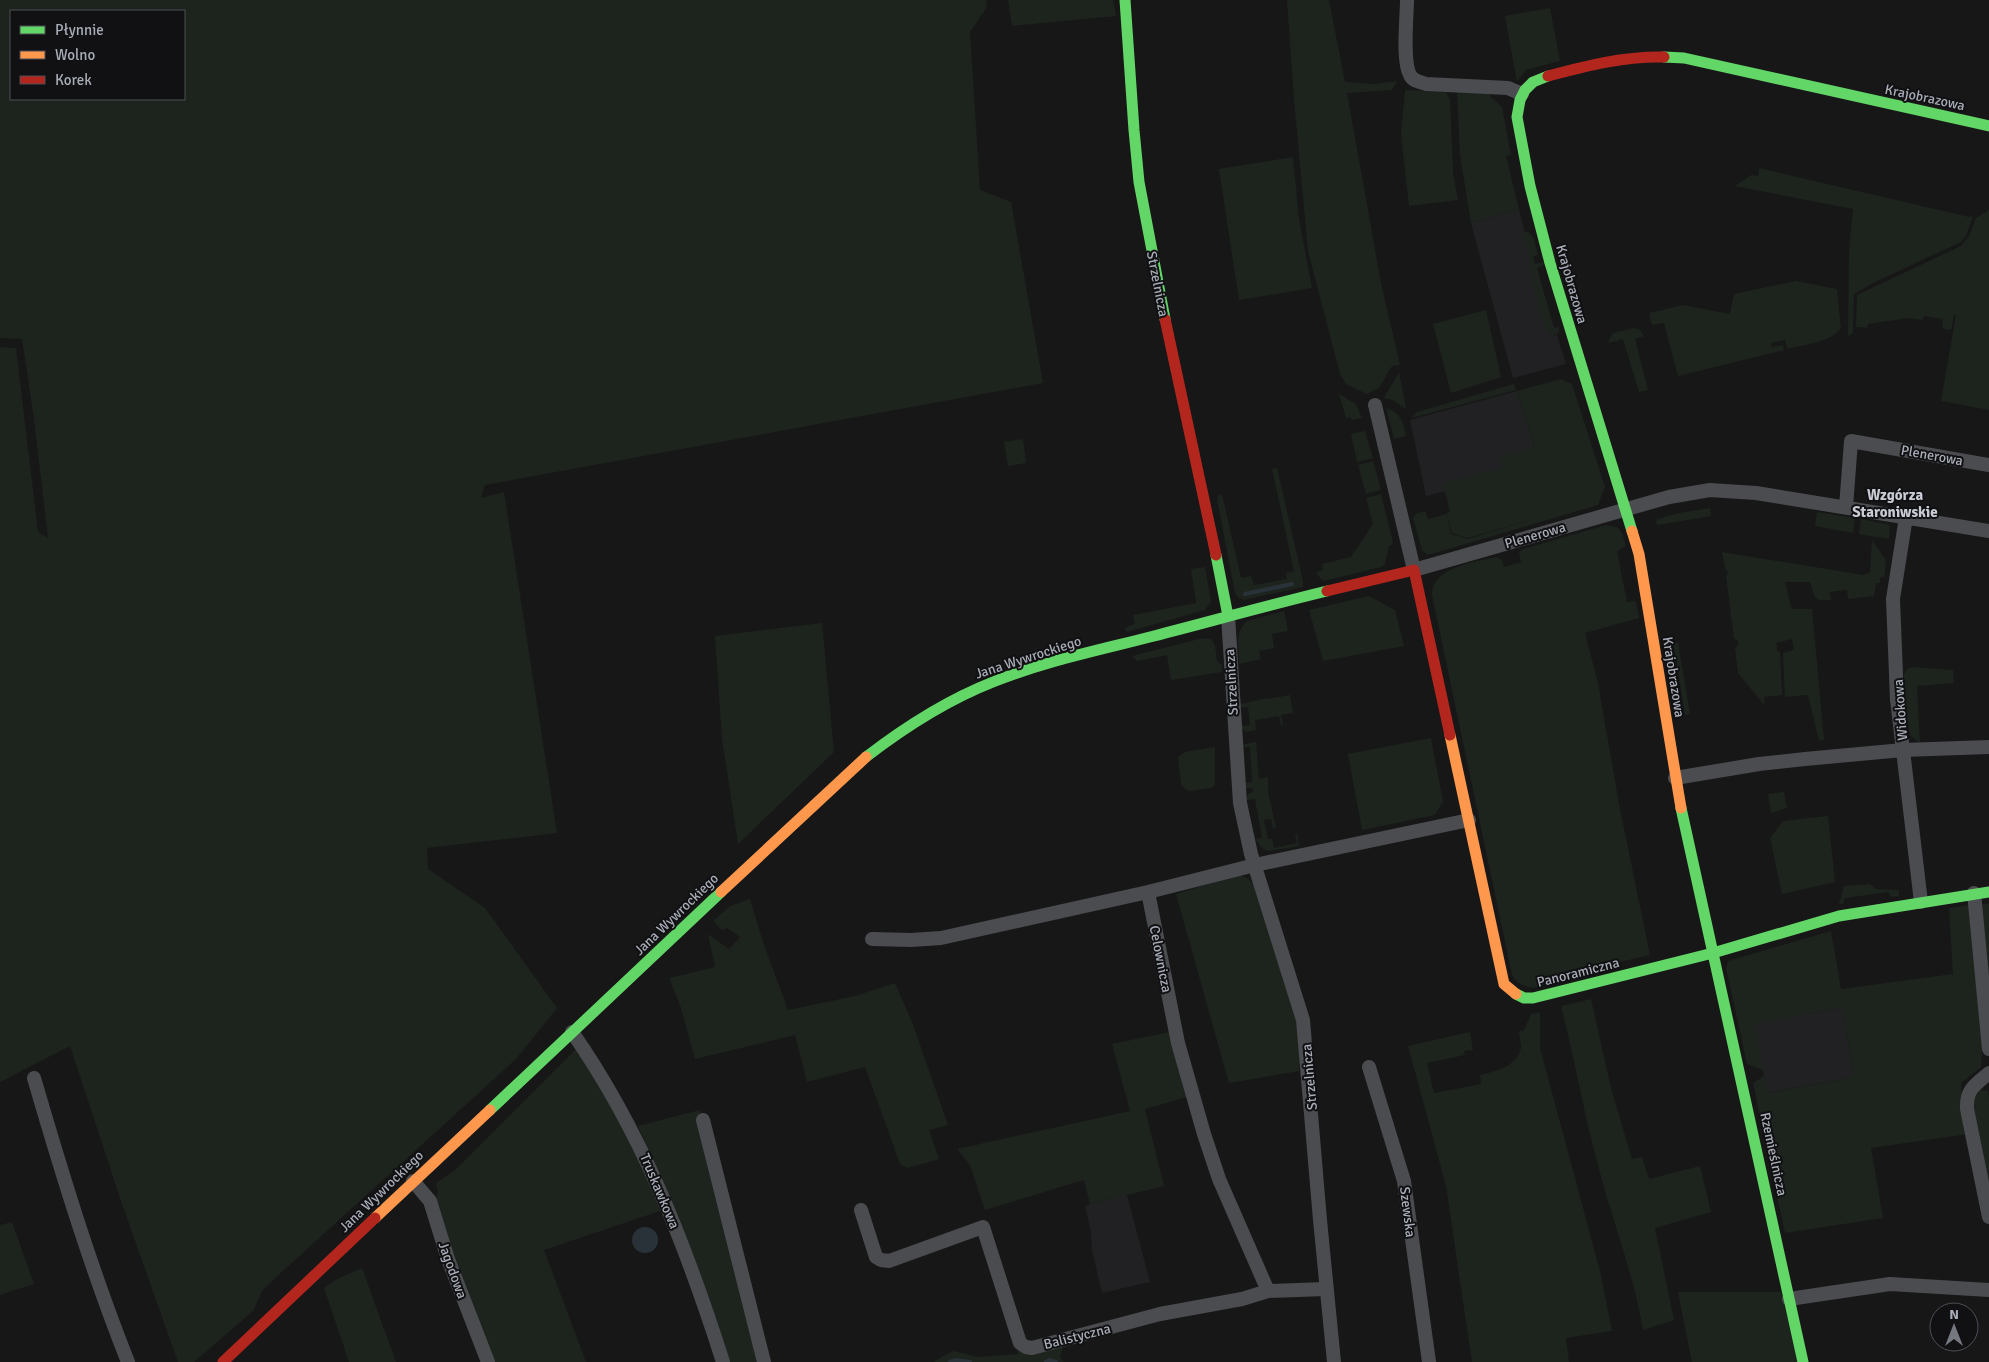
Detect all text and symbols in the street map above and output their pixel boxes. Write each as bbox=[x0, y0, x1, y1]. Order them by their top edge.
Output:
legend bbox=[10, 10, 185, 100]
text: Płynnie bbox=[55, 21, 104, 39]
text: Wolno bbox=[55, 46, 96, 64]
text: Korek bbox=[55, 71, 92, 89]
street label: Krajobrazowa bbox=[1883, 81, 1967, 114]
street label: Krajobrazowa bbox=[1552, 243, 1591, 326]
street label: Strzelnicza bbox=[1143, 250, 1172, 318]
street label: Plenerowa bbox=[1900, 442, 1964, 469]
district label: Wzgórza Staroniwskie bbox=[1852, 486, 1938, 521]
street label: Plenerowa bbox=[1503, 519, 1568, 552]
street label: Jana Wywrockiego bbox=[973, 632, 1083, 683]
street label: Krajobrazowa bbox=[1659, 636, 1688, 719]
street label: Strzelnicza bbox=[1221, 648, 1242, 716]
street label: Widokowa bbox=[1890, 679, 1911, 741]
street label: Jana Wywrockiego bbox=[631, 870, 722, 959]
street label: Celownicza bbox=[1146, 924, 1175, 994]
street label: Panoramiczna bbox=[1535, 954, 1621, 991]
street label: Strzelnicza bbox=[1298, 1043, 1321, 1111]
street label: Rzemieślnicza bbox=[1756, 1111, 1791, 1197]
street label: Jana Wywrockiego bbox=[336, 1147, 427, 1236]
street label: Truskawkowa bbox=[636, 1151, 683, 1231]
street label: Szewska bbox=[1396, 1186, 1419, 1238]
street label: Jagodowa bbox=[434, 1239, 471, 1301]
north arrow bbox=[1929, 1302, 1979, 1352]
text: N bbox=[1949, 1306, 1959, 1323]
street label: Balistyczna bbox=[1042, 1320, 1112, 1353]

